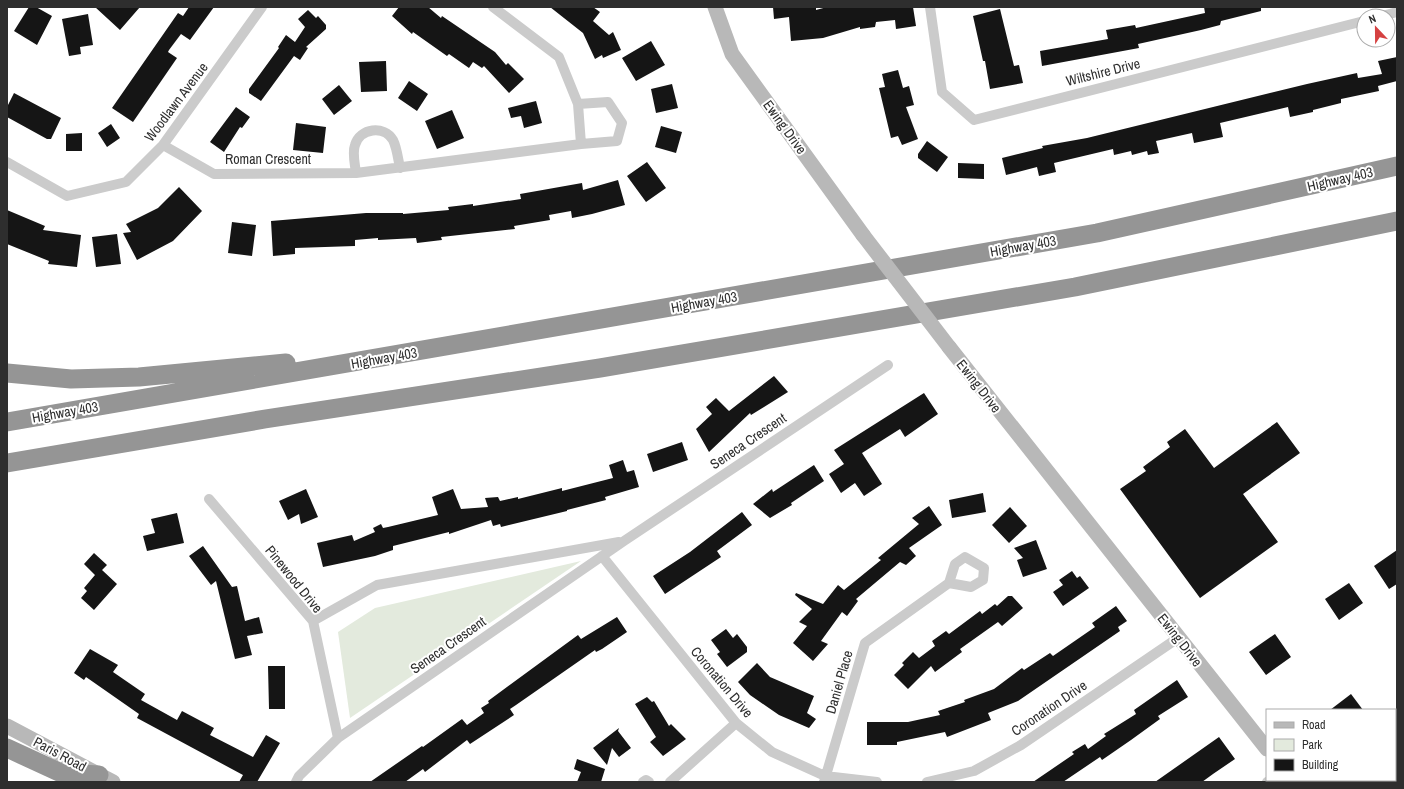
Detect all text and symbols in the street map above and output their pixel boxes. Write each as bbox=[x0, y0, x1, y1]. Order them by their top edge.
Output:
north arrow bbox=[1356, 8, 1396, 48]
text: N bbox=[1367, 11, 1378, 26]
street label: Wiltshire Drive bbox=[1064, 54, 1142, 90]
street label: Woodlawn Avenue bbox=[140, 59, 212, 145]
street label: Ewing Drive bbox=[759, 96, 811, 158]
street label: Roman Crescent bbox=[225, 150, 311, 168]
street label: Highway 403 bbox=[1305, 163, 1375, 195]
street label: Highway 403 bbox=[988, 231, 1058, 261]
street label: Highway 403 bbox=[669, 287, 739, 317]
street label: Highway 403 bbox=[349, 343, 419, 373]
street label: Ewing Drive bbox=[953, 356, 1005, 416]
street label: Highway 403 bbox=[30, 397, 100, 427]
street label: Seneca Crescent bbox=[706, 409, 790, 473]
street label: Pinewood Drive bbox=[261, 542, 327, 616]
street label: Ewing Drive bbox=[1154, 610, 1206, 670]
street label: Seneca Crescent bbox=[407, 612, 489, 678]
street label: Coronation Drive bbox=[687, 643, 757, 721]
street label: Daniel Place bbox=[821, 648, 857, 716]
street label: Coronation Drive bbox=[1008, 676, 1090, 740]
legend bbox=[1266, 709, 1396, 781]
text: Road bbox=[1302, 717, 1326, 733]
street label: Paris Road bbox=[30, 733, 90, 775]
text: Park bbox=[1302, 737, 1322, 753]
text: Building bbox=[1302, 757, 1339, 773]

